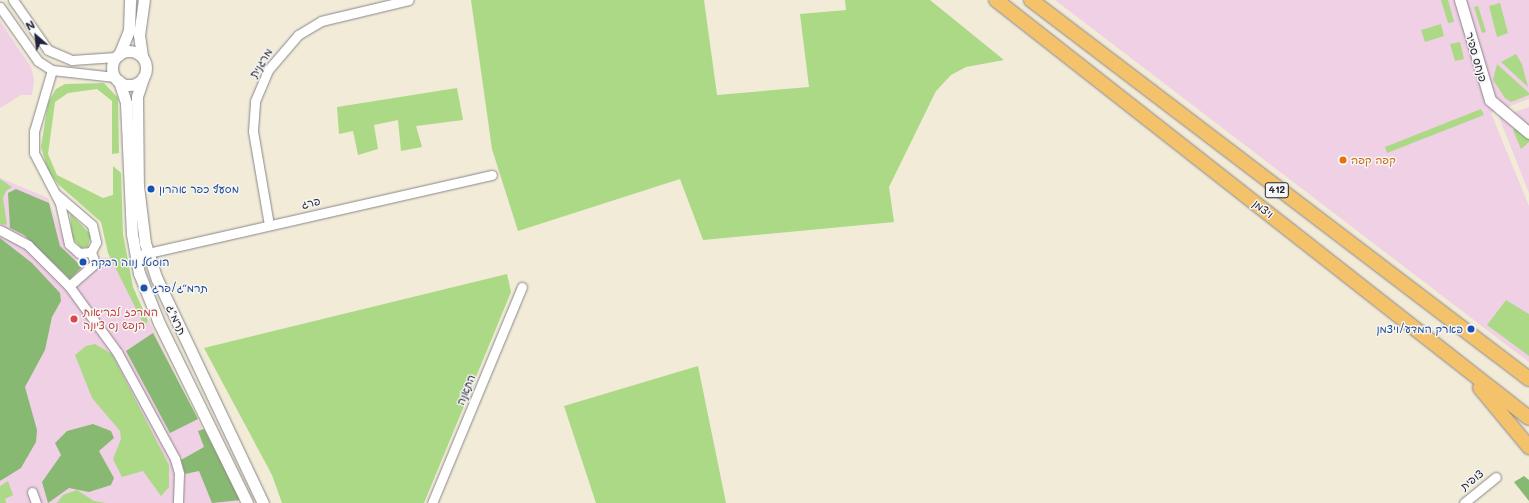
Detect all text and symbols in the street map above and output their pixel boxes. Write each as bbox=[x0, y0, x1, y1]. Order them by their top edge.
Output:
north arrow bbox=[16, 16, 56, 56]
text: N bbox=[23, 16, 37, 34]
street label: פנחס ספיר bbox=[1463, 31, 1489, 83]
street label: מרגנית bbox=[247, 46, 275, 80]
place label: קפה קפה bbox=[1351, 153, 1396, 167]
marker: קפה קפה bbox=[1338, 155, 1348, 165]
place label: מסעף כפר אהרון bbox=[159, 182, 239, 196]
road number: 412 bbox=[1264, 182, 1290, 198]
marker: מסעף כפר אהרון bbox=[146, 184, 156, 194]
street label: פרג bbox=[300, 194, 322, 212]
street label: ויצמן bbox=[1250, 197, 1276, 221]
place label: הוסטל נווה רבקה bbox=[91, 255, 169, 269]
marker: הוסטל נווה רבקה bbox=[78, 257, 88, 267]
place label: תרמ״ג/פרג bbox=[152, 281, 208, 295]
marker: תרמ״ג/פרג bbox=[139, 283, 149, 293]
street label: תרמ"ג bbox=[163, 303, 189, 337]
place label: המרכז לבריאות הנפש נס ציונה bbox=[83, 306, 158, 332]
marker: המרכז לבריאות הנפש נס ציונה bbox=[68, 313, 80, 325]
place label: פארק המדע/ויצמן bbox=[1376, 322, 1463, 336]
marker: פארק המדע/ויצמן bbox=[1466, 324, 1476, 334]
street label: התאנה bbox=[454, 373, 478, 407]
street label: צופית bbox=[1458, 467, 1486, 493]

